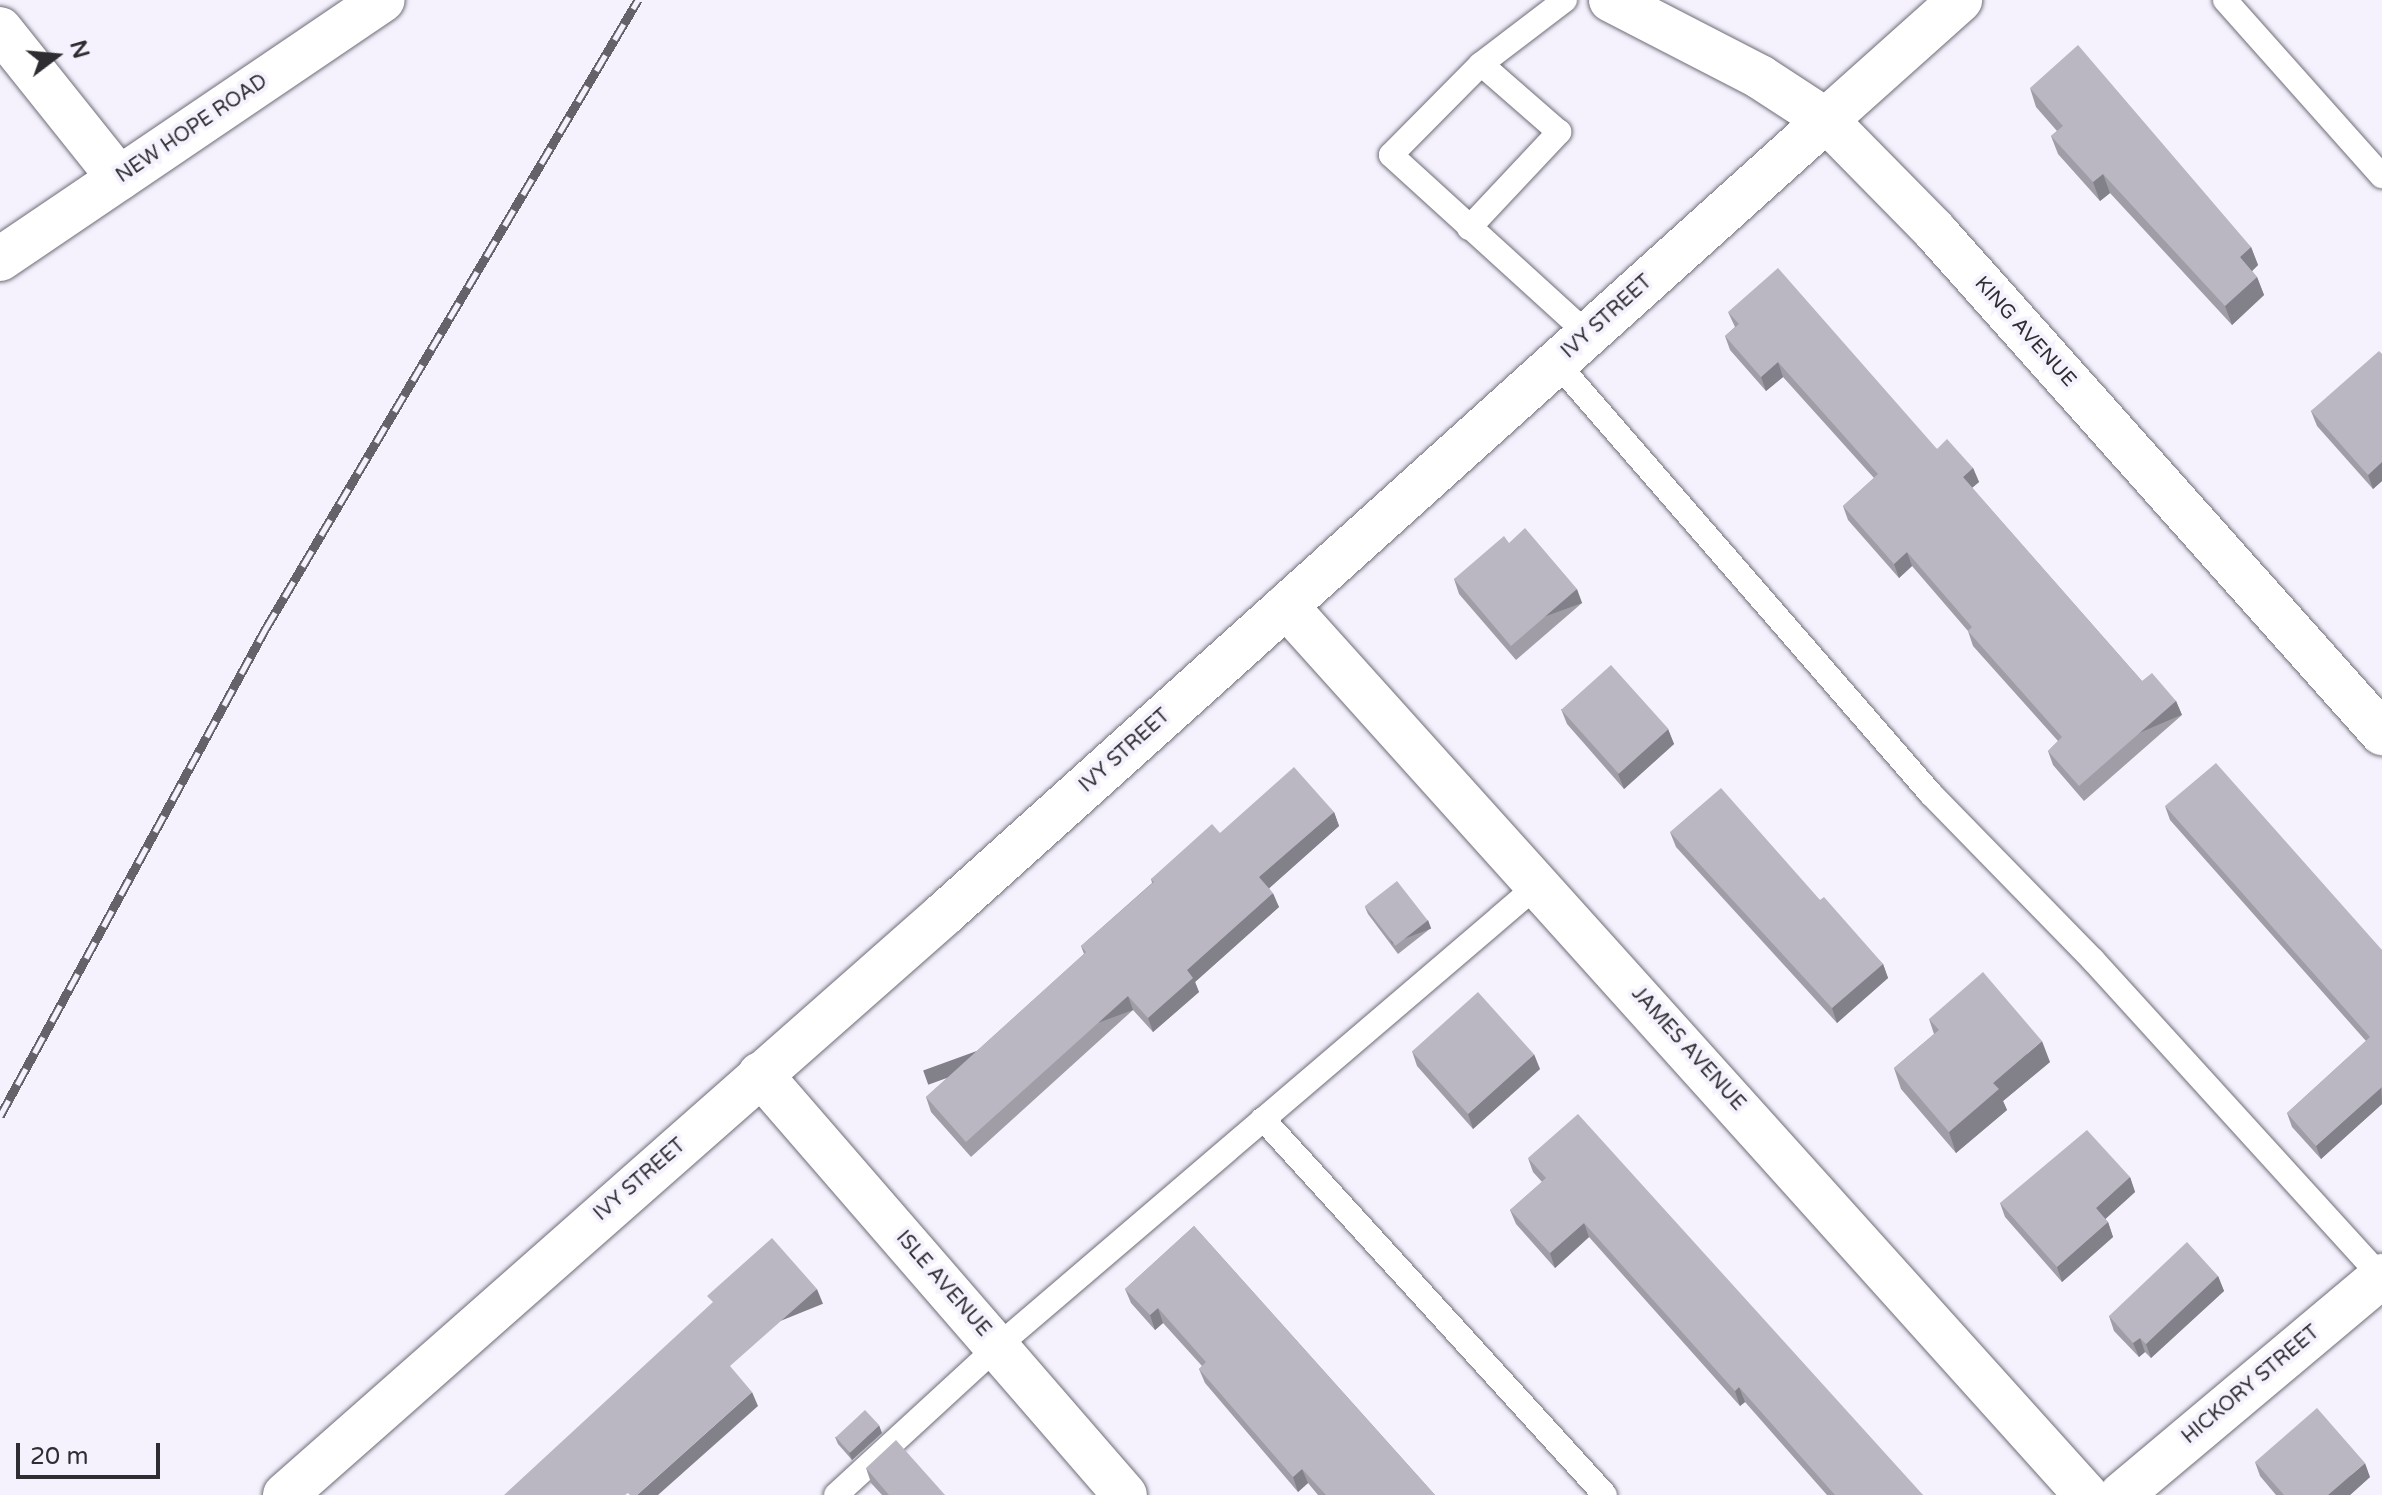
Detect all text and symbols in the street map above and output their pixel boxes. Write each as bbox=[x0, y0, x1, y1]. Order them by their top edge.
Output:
north arrow bbox=[16, 16, 96, 96]
text: N bbox=[64, 37, 94, 61]
street label: NEW HOPE ROAD bbox=[112, 70, 272, 188]
street label: IVY STREET bbox=[1557, 270, 1657, 364]
street label: KING AVENUE bbox=[1969, 272, 2081, 392]
street label: IVY STREET bbox=[1075, 704, 1175, 798]
street label: JAMES AVENUE bbox=[1626, 982, 1750, 1116]
street label: IVY STREET bbox=[589, 1134, 691, 1226]
street label: ISLE AVENUE bbox=[891, 1226, 995, 1342]
street label: HICKORY STREET bbox=[2178, 1321, 2324, 1449]
scale bar bbox=[20, 1427, 164, 1477]
text: 20 m bbox=[30, 1442, 88, 1471]

